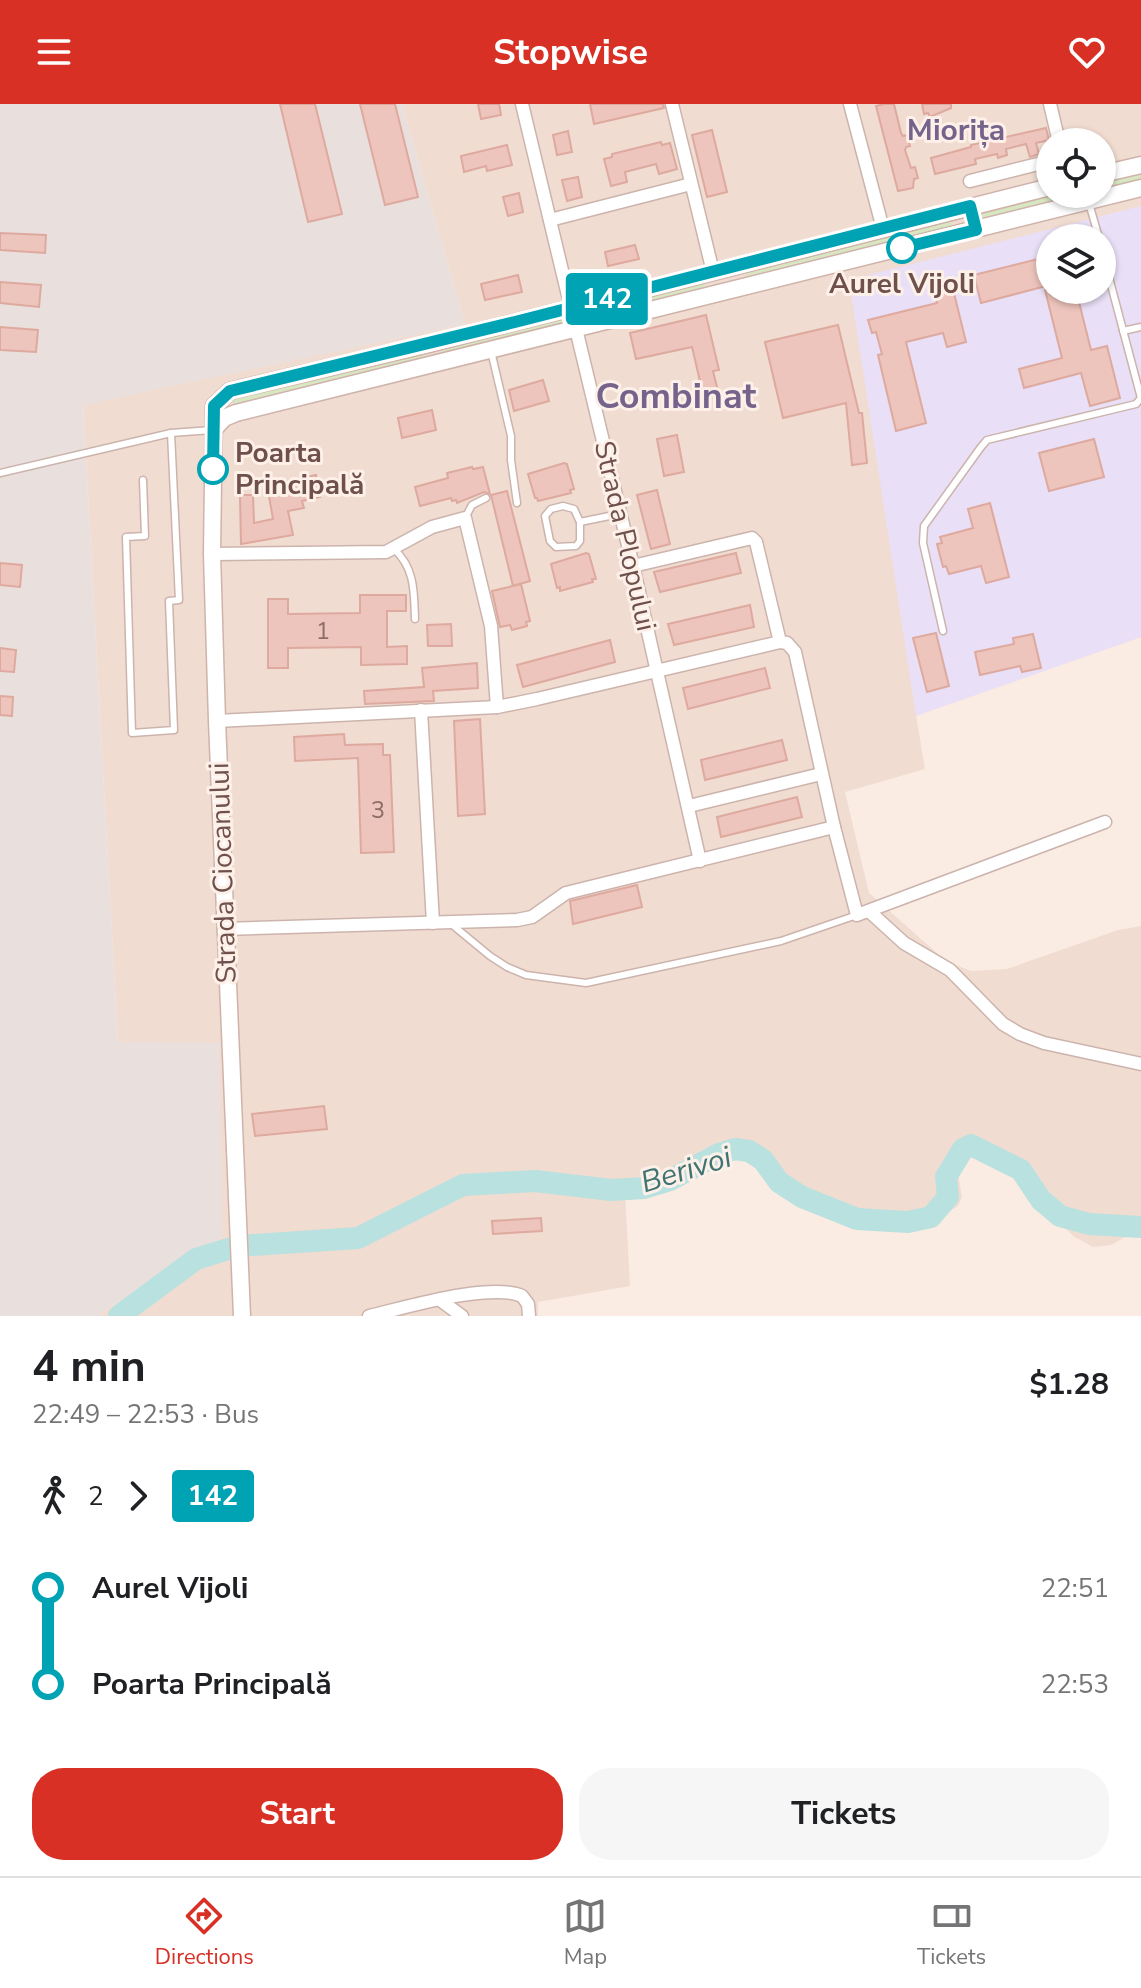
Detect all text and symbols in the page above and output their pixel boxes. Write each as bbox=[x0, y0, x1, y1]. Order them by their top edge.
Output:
text: Stopwise bbox=[493, 28, 648, 77]
icon: menu bbox=[32, 30, 76, 74]
icon: heart bbox=[1065, 30, 1109, 74]
district label: Miorița bbox=[907, 110, 1005, 151]
map controls bbox=[1036, 128, 1116, 304]
button: locate bbox=[1036, 128, 1116, 208]
button: layers bbox=[1036, 224, 1116, 304]
marker: Aurel Vijoli bbox=[887, 233, 917, 263]
place label: Aurel Vijoli bbox=[829, 265, 975, 303]
line badge: 142 bbox=[561, 273, 653, 325]
text: 142 bbox=[582, 280, 632, 318]
district label: Combinat bbox=[596, 372, 757, 421]
place label: Poarta Principală bbox=[235, 434, 364, 504]
street label: Strada Plopului bbox=[585, 437, 665, 635]
marker: Poarta Principală bbox=[198, 454, 228, 484]
house number: 1 bbox=[316, 615, 330, 647]
street label: Strada Ciocanului bbox=[200, 762, 246, 984]
house number: 3 bbox=[371, 794, 385, 826]
water label: Berivoi bbox=[636, 1137, 737, 1203]
text: 4 min bbox=[32, 1337, 146, 1397]
text: $1.28 bbox=[1030, 1364, 1109, 1405]
text: 22:49 – 22:53 · Bus bbox=[32, 1397, 259, 1432]
icon: walk bbox=[32, 1474, 76, 1518]
icon: forward bbox=[116, 1474, 160, 1518]
text: 142 bbox=[188, 1477, 238, 1515]
text: 2 bbox=[88, 1479, 104, 1514]
text: Aurel Vijoli bbox=[92, 1568, 248, 1609]
text: 22:51 bbox=[1041, 1571, 1109, 1606]
text: Poarta Principală bbox=[92, 1664, 332, 1705]
text: 22:53 bbox=[1041, 1667, 1109, 1702]
button: Start bbox=[32, 1768, 563, 1860]
button: Tickets bbox=[579, 1768, 1109, 1860]
tab: Directions bbox=[155, 1894, 254, 1972]
tab: Map bbox=[563, 1894, 607, 1972]
tab: Tickets bbox=[917, 1894, 986, 1972]

